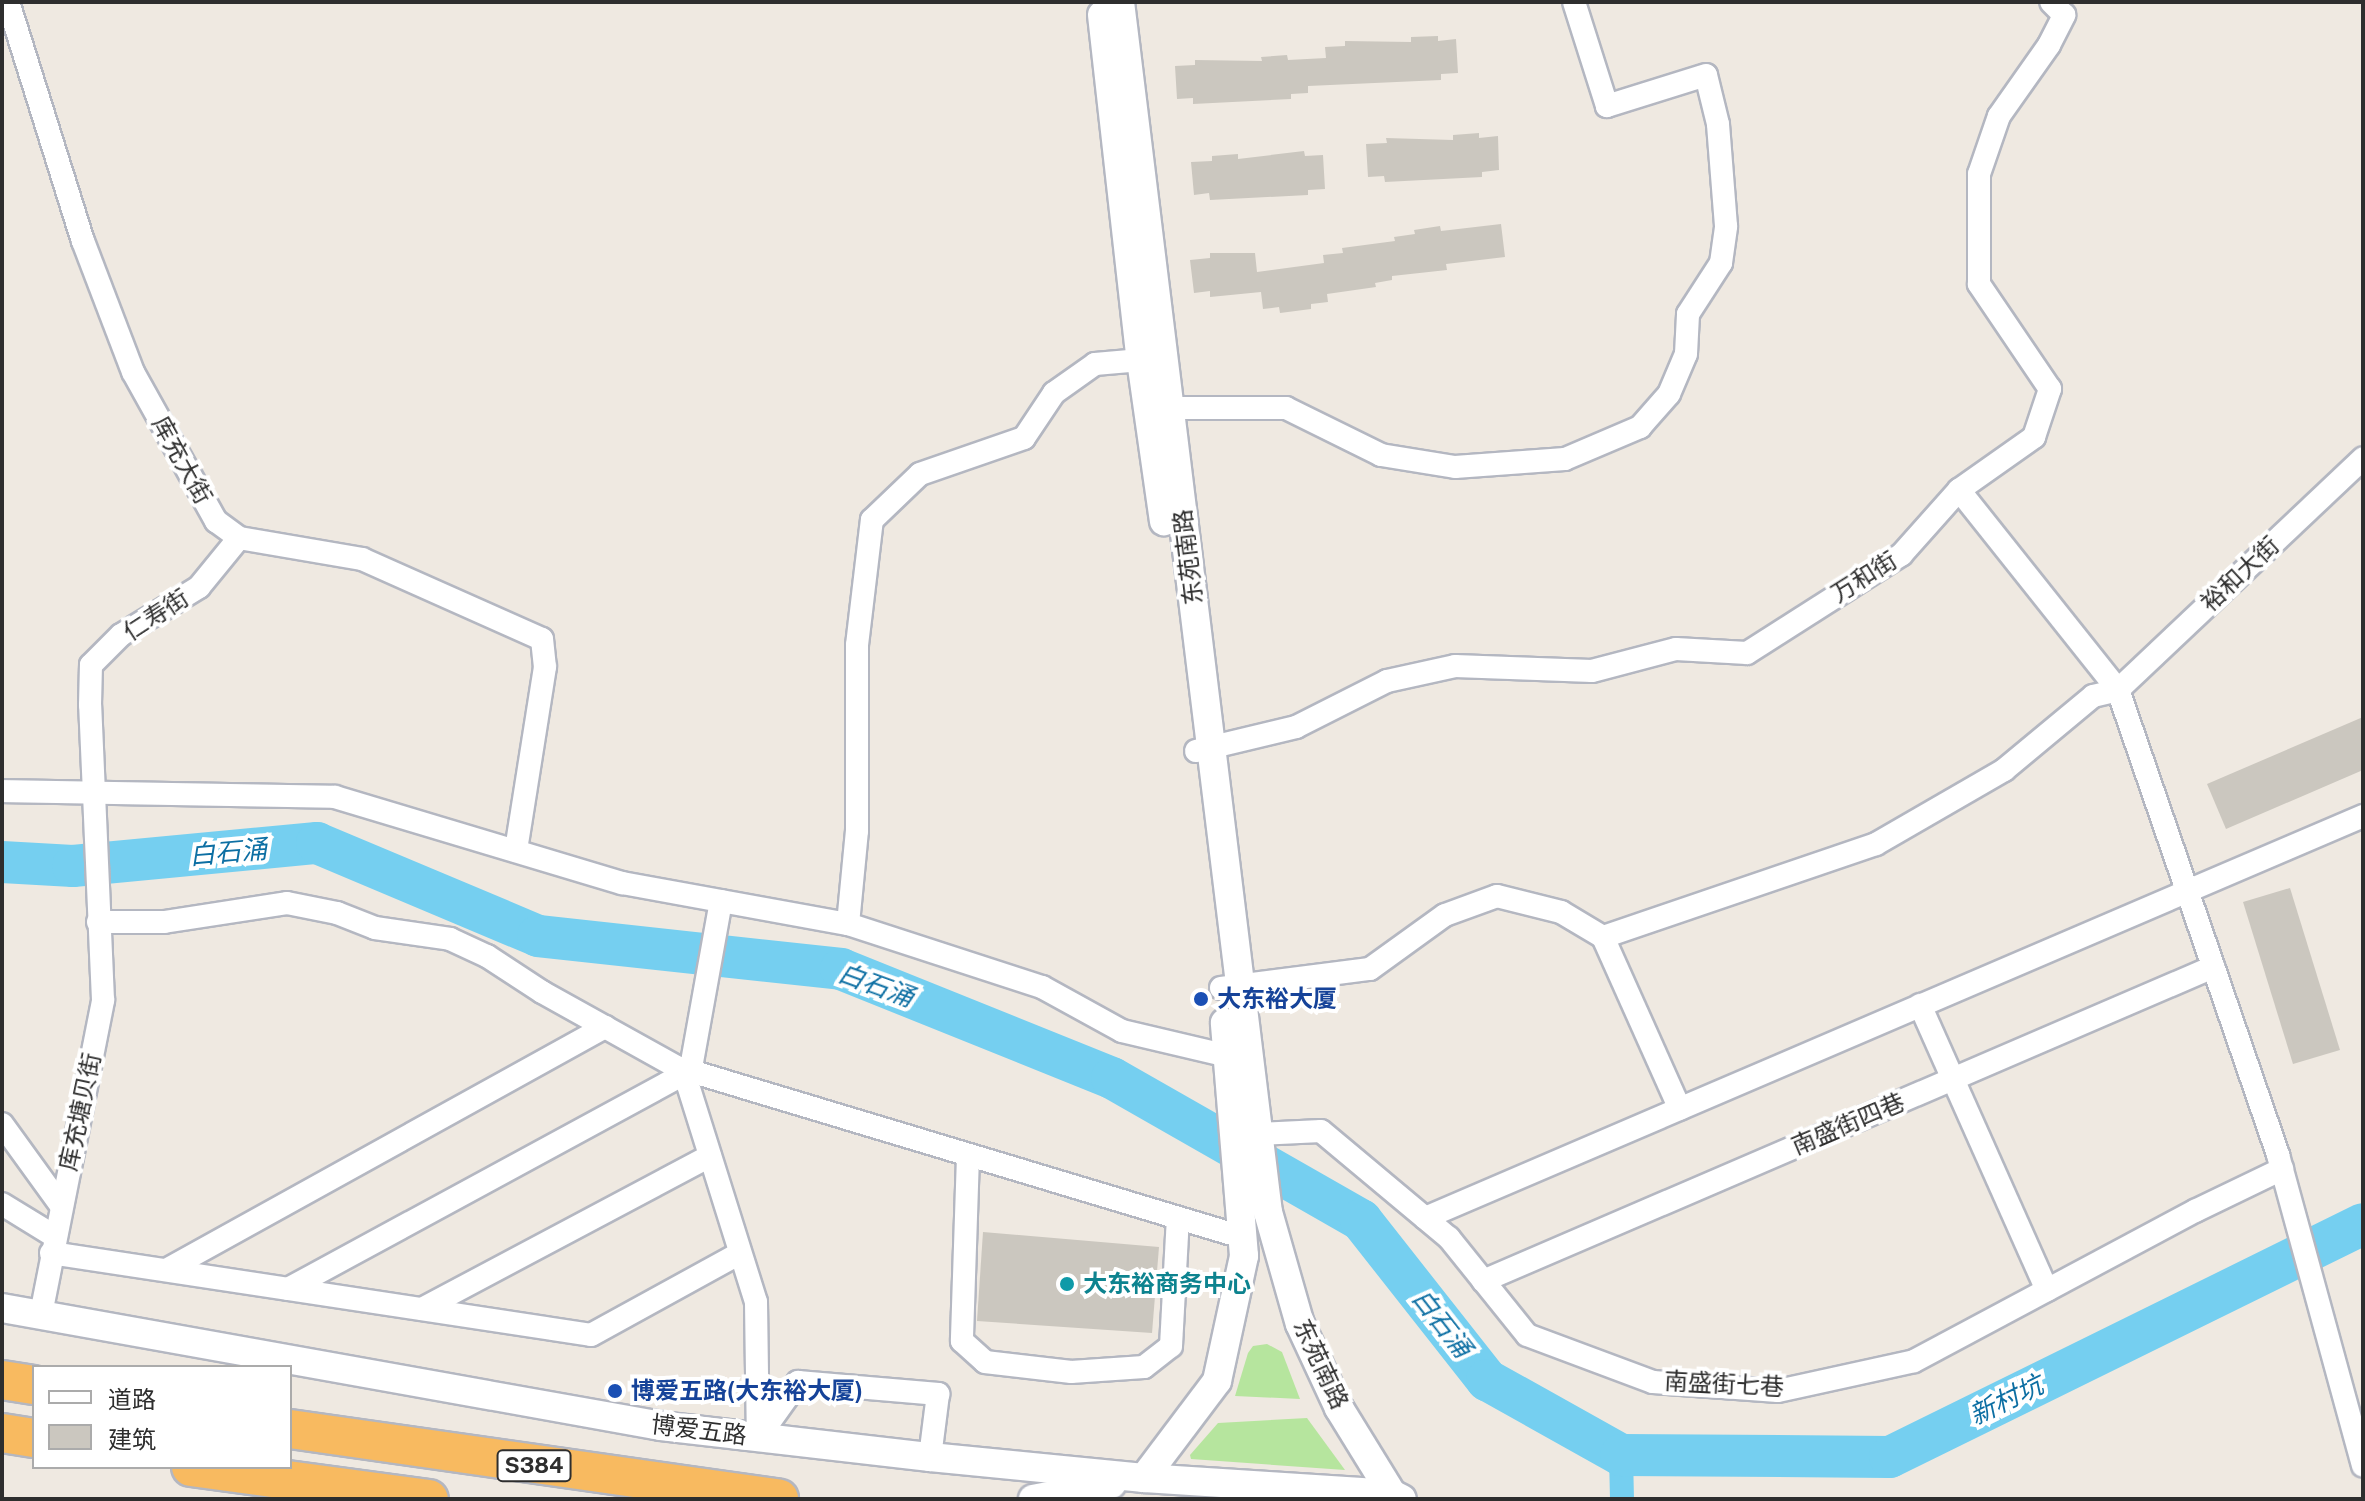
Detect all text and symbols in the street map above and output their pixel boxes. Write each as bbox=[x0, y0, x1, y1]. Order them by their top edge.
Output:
street label: 库充大街 bbox=[146, 411, 218, 509]
street label: 东苑南路 bbox=[1168, 508, 1208, 606]
street label: 裕和大街 bbox=[2195, 531, 2285, 617]
street label: 万和街 bbox=[1826, 546, 1902, 608]
street label: 仁寿街 bbox=[118, 583, 194, 647]
water label: 白石涌 bbox=[188, 833, 268, 871]
water label: 白石涌 bbox=[834, 957, 918, 1013]
place label: 大东裕大厦 bbox=[1217, 985, 1337, 1013]
marker: 大东裕大厦 bbox=[1192, 990, 1210, 1008]
street label: 库充塘贝街 bbox=[53, 1050, 107, 1174]
street label: 南盛街四巷 bbox=[1787, 1087, 1909, 1161]
place label: 大东裕商务中心 bbox=[1083, 1270, 1251, 1298]
marker: 大东裕商务中心 bbox=[1058, 1275, 1076, 1293]
water label: 白石涌 bbox=[1406, 1283, 1478, 1363]
street label: 东苑南路 bbox=[1288, 1314, 1354, 1414]
legend bbox=[32, 1365, 292, 1469]
street label: 南盛街七巷 bbox=[1663, 1366, 1785, 1402]
water label: 新村坑 bbox=[1964, 1369, 2048, 1431]
place label: 博爱五路(大东裕大厦) bbox=[631, 1377, 863, 1405]
marker: 博爱五路(大东裕大厦) bbox=[606, 1382, 624, 1400]
text: 道路 bbox=[108, 1385, 156, 1413]
street label: 博爱五路 bbox=[650, 1410, 748, 1450]
text: 建筑 bbox=[108, 1425, 156, 1453]
road number: S384 bbox=[496, 1448, 572, 1484]

